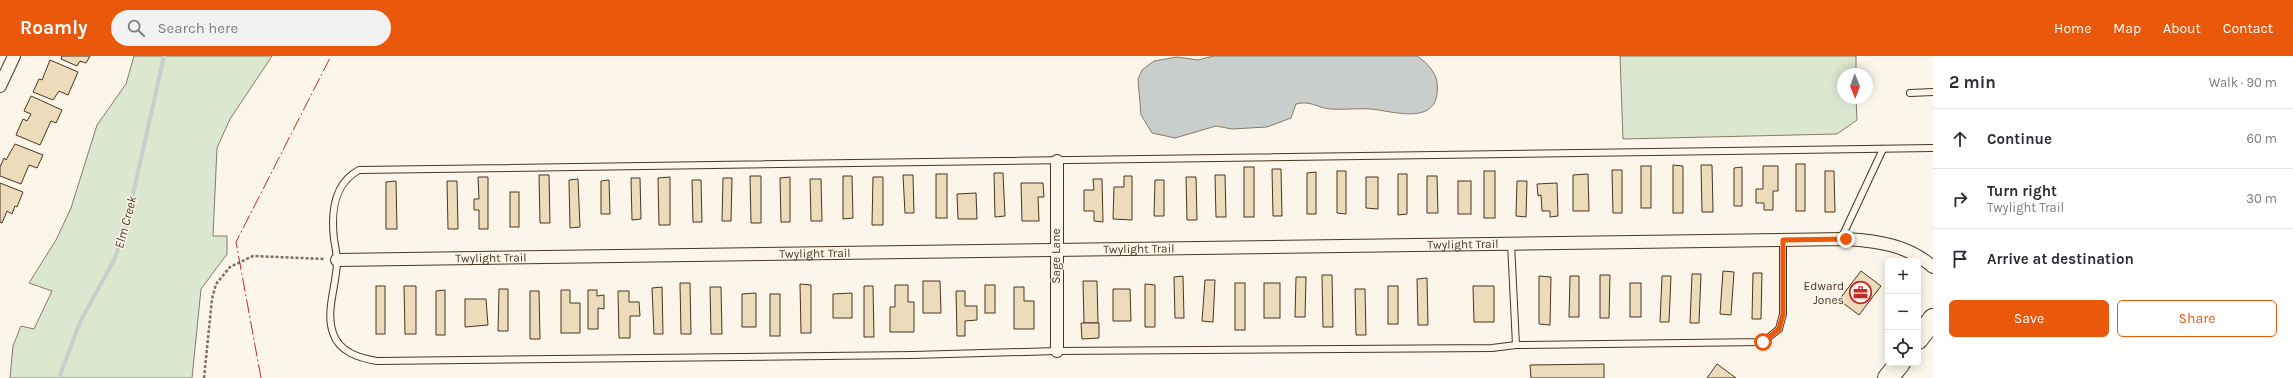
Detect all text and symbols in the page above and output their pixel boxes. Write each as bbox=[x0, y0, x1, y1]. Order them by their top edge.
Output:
search box bbox=[111, 10, 391, 46]
text: Roamly bbox=[20, 17, 87, 39]
icon: search bbox=[125, 17, 147, 39]
text: Search here bbox=[157, 19, 238, 37]
text: Home bbox=[2054, 20, 2091, 37]
text: Map bbox=[2113, 20, 2141, 37]
text: About bbox=[2163, 20, 2201, 37]
text: Contact bbox=[2223, 20, 2273, 37]
north arrow bbox=[1837, 68, 1873, 104]
text: 2 min bbox=[1949, 72, 1996, 92]
text: Walk · 90 m bbox=[2209, 75, 2277, 90]
icon: ahead bbox=[1949, 128, 1971, 150]
text: Continue bbox=[1987, 130, 2052, 148]
text: 60 m bbox=[2247, 131, 2277, 146]
text: Turn right bbox=[1987, 182, 2057, 200]
icon: right bbox=[1949, 188, 1971, 210]
text: 30 m bbox=[2246, 191, 2277, 206]
water label: Elm Creek bbox=[111, 194, 140, 250]
text: Twylight Trail bbox=[1987, 200, 2064, 215]
street label: Sage Lane bbox=[1049, 228, 1063, 284]
route end bbox=[1837, 230, 1855, 248]
street label: Twylight Trail bbox=[1427, 237, 1499, 252]
street label: Twylight Trail bbox=[1103, 241, 1175, 256]
street label: Twylight Trail bbox=[779, 246, 851, 261]
icon: arrive bbox=[1949, 248, 1971, 270]
street label: Twylight Trail bbox=[455, 250, 527, 265]
text: Arrive at destination bbox=[1987, 250, 2134, 268]
map controls bbox=[1885, 258, 1921, 366]
button: + bbox=[1885, 258, 1921, 294]
place label: Edward Jones bbox=[1803, 279, 1844, 307]
office icon: Edward Jones bbox=[1847, 280, 1873, 306]
button: − bbox=[1885, 294, 1921, 330]
button: Save bbox=[1949, 300, 2109, 337]
button: Share bbox=[2117, 300, 2277, 337]
button: locate bbox=[1885, 330, 1921, 366]
route start bbox=[1754, 333, 1772, 351]

